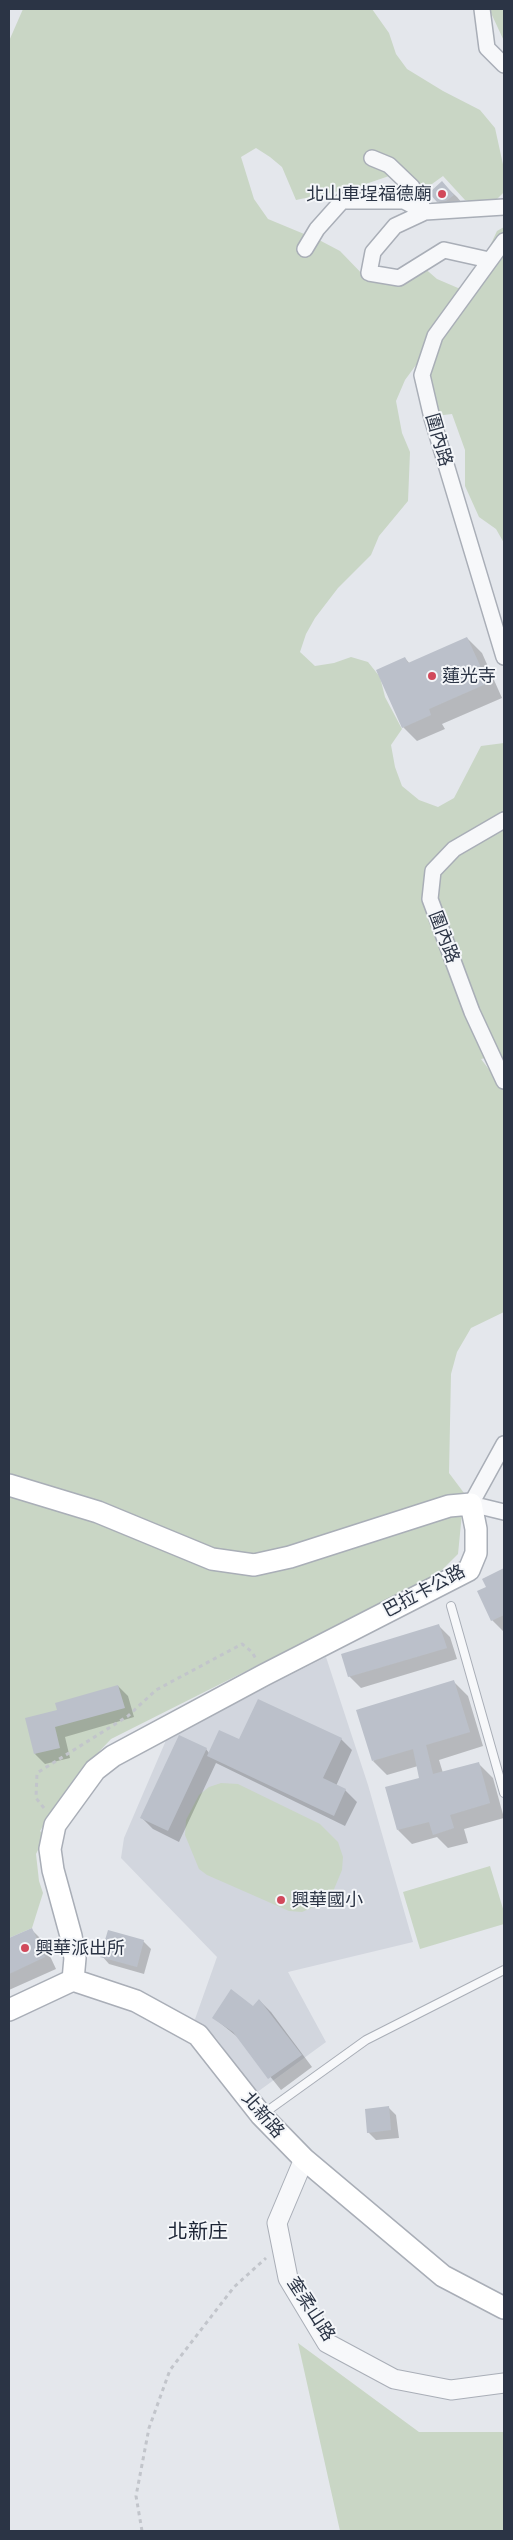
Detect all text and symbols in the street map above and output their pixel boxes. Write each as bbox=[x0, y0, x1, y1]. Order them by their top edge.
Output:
place label: 北山車埕福德廟 bbox=[306, 183, 432, 205]
marker: 北山車埕福德廟 bbox=[436, 188, 448, 200]
street label: 圍內路 bbox=[421, 411, 457, 469]
place label: 蓮光寺 bbox=[442, 665, 496, 687]
marker: 蓮光寺 bbox=[426, 670, 438, 682]
street label: 圍內路 bbox=[424, 908, 464, 966]
street label: 巴拉卡公路 bbox=[379, 1560, 469, 1622]
place label: 興華國小 bbox=[291, 1889, 363, 1911]
marker: 興華國小 bbox=[275, 1894, 287, 1906]
place label: 興華派出所 bbox=[35, 1937, 125, 1959]
marker: 興華派出所 bbox=[19, 1942, 31, 1954]
street label: 北新路 bbox=[237, 2088, 289, 2142]
district label: 北新庄 bbox=[168, 2220, 228, 2244]
street label: 奎柔山路 bbox=[282, 2273, 340, 2345]

